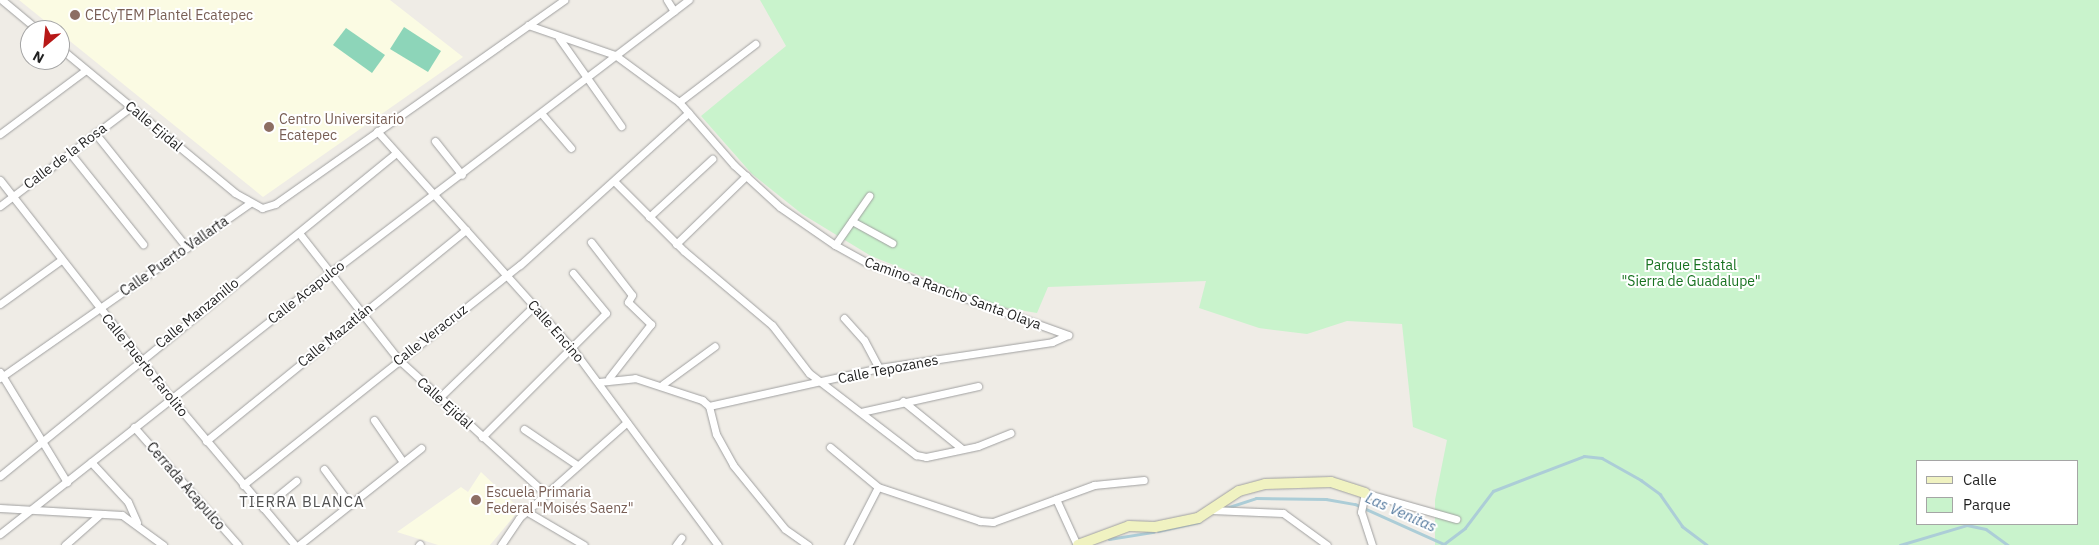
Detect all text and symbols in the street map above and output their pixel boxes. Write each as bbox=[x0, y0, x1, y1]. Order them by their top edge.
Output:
place label: CECyTEM Plantel Ecatepec bbox=[85, 7, 253, 23]
marker: CECyTEM Plantel Ecatepec bbox=[69, 9, 81, 21]
north arrow bbox=[20, 20, 70, 70]
text: N bbox=[30, 47, 47, 68]
street label: Calle Ejidal bbox=[122, 97, 186, 155]
place label: Centro Universitario Ecatepec bbox=[279, 111, 404, 144]
street label: Calle de la Rosa bbox=[20, 119, 110, 193]
marker: Centro Universitario Ecatepec bbox=[263, 121, 275, 133]
street label: Calle Puerto Vallarta bbox=[117, 212, 231, 300]
street label: Camino a Rancho Santa Olaya bbox=[862, 253, 1044, 333]
street label: Calle Acapulco bbox=[264, 257, 348, 327]
park label: Parque Estatal "Sierra de Guadalupe" bbox=[1621, 257, 1761, 290]
street label: Calle Manzanillo bbox=[152, 274, 242, 352]
street label: Calle Encino bbox=[524, 296, 588, 366]
street label: Calle Mazatlán bbox=[294, 300, 376, 370]
street label: Calle Veracruz bbox=[389, 301, 471, 369]
street label: Calle Puerto Farolito bbox=[98, 310, 192, 420]
street label: Calle Tepozanes bbox=[836, 351, 940, 387]
street label: Calle Ejidal bbox=[414, 374, 476, 432]
street label: Cerrada Acapulco bbox=[143, 439, 229, 533]
legend bbox=[1916, 460, 2079, 525]
text: Calle bbox=[1963, 470, 1997, 489]
place label: Escuela Primaria Federal "Moisés Saenz" bbox=[486, 484, 634, 516]
water label: Las Venitas bbox=[1363, 488, 1439, 536]
district label: TIERRA BLANCA bbox=[238, 493, 366, 511]
marker: Escuela Primaria Federal "Moisés Saenz" bbox=[470, 494, 482, 506]
text: Parque bbox=[1963, 495, 2011, 514]

